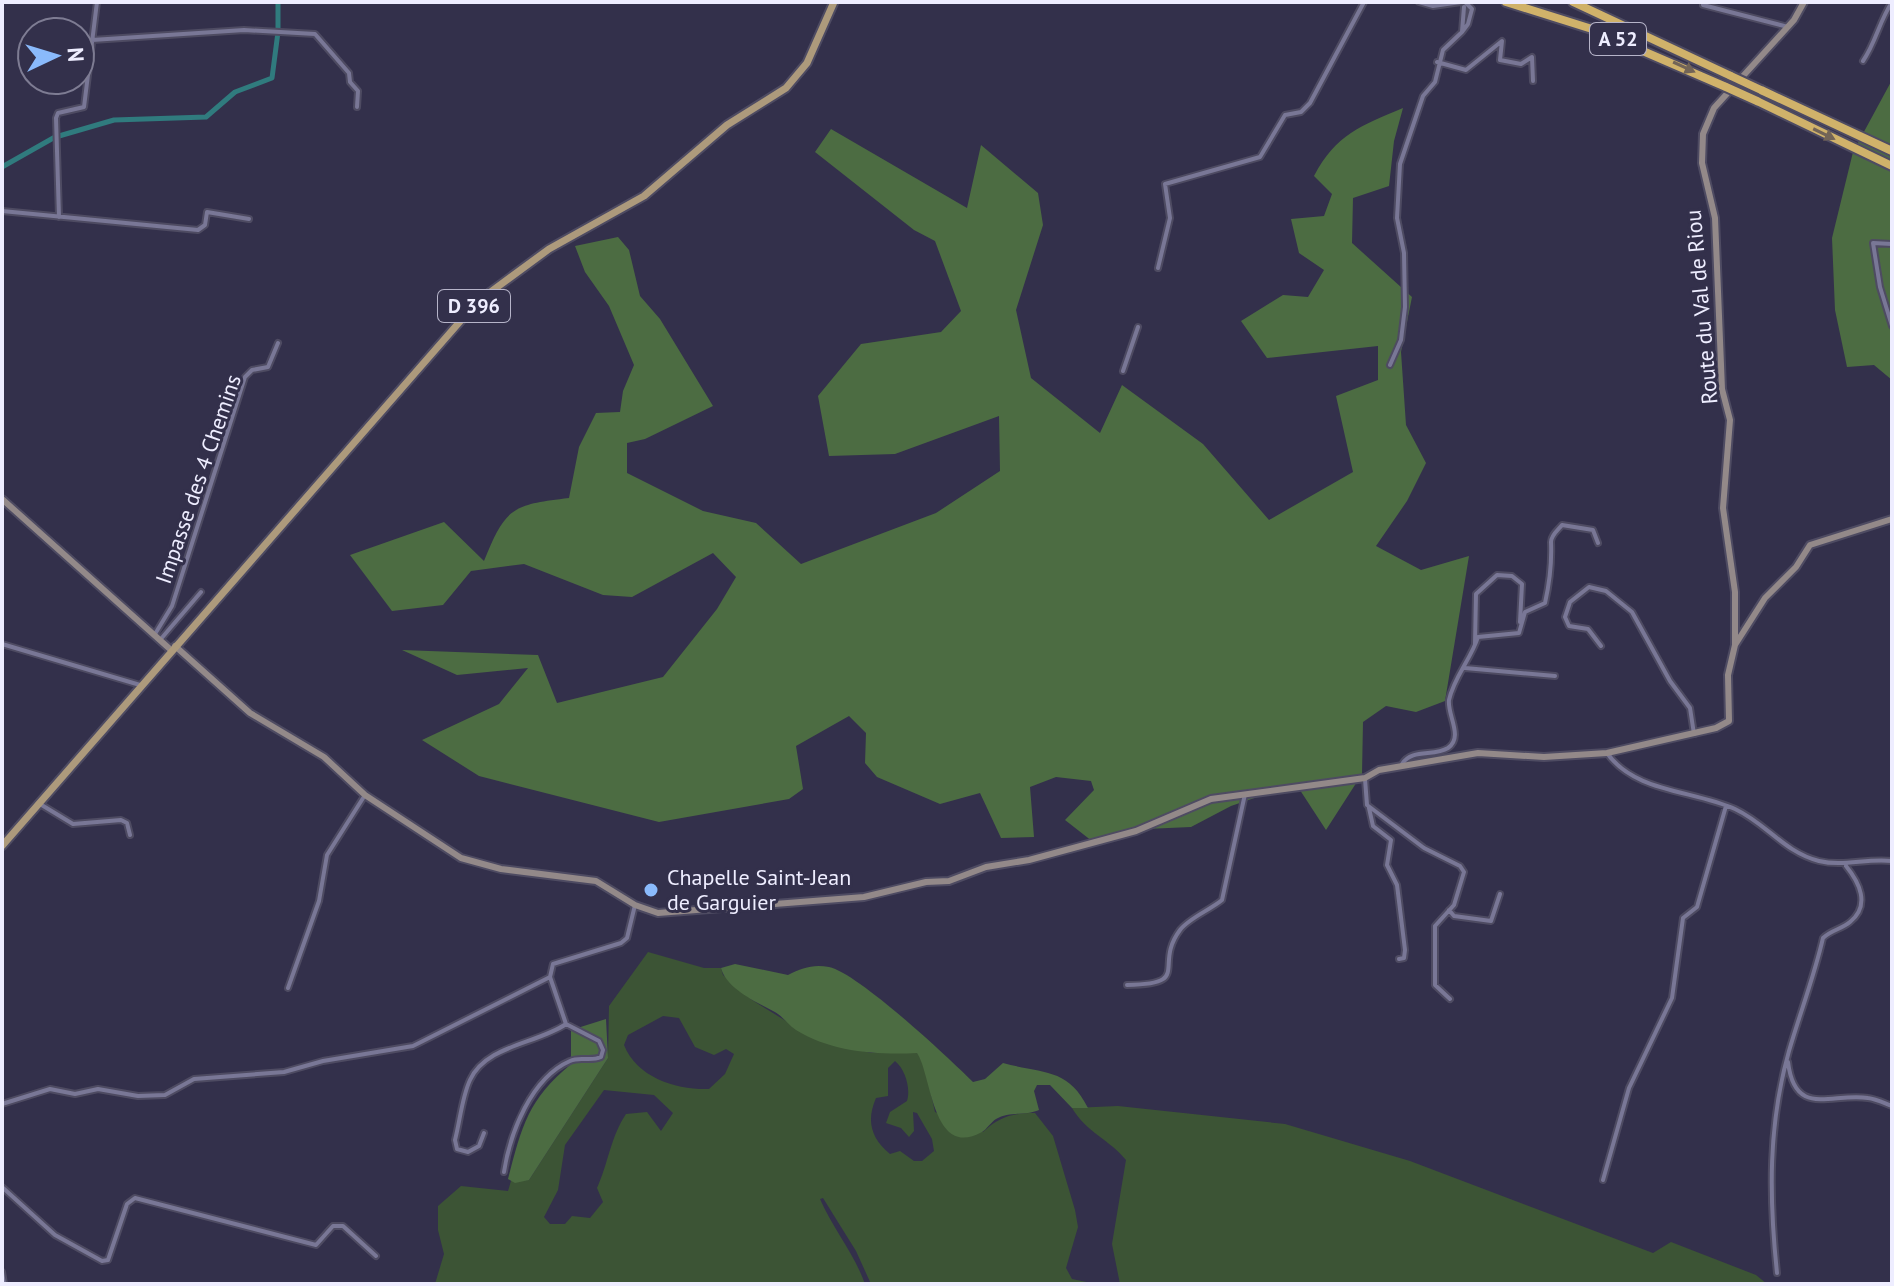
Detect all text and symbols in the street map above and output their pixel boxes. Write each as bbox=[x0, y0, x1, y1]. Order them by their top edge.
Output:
north arrow bbox=[16, 16, 96, 96]
road number: A 52 bbox=[1590, 23, 1646, 55]
text: N bbox=[61, 46, 90, 63]
one-way arrow bbox=[1672, 60, 1696, 74]
one-way arrow bbox=[1813, 127, 1836, 141]
street label: Route du Val de Riou bbox=[1679, 209, 1723, 405]
road number: D 396 bbox=[438, 290, 510, 322]
street label: Impasse des 4 Chemins bbox=[149, 371, 247, 587]
place label: Chapelle Saint-Jean de Garguier bbox=[667, 863, 851, 916]
marker: Chapelle Saint-Jean de Garguier bbox=[642, 881, 660, 899]

